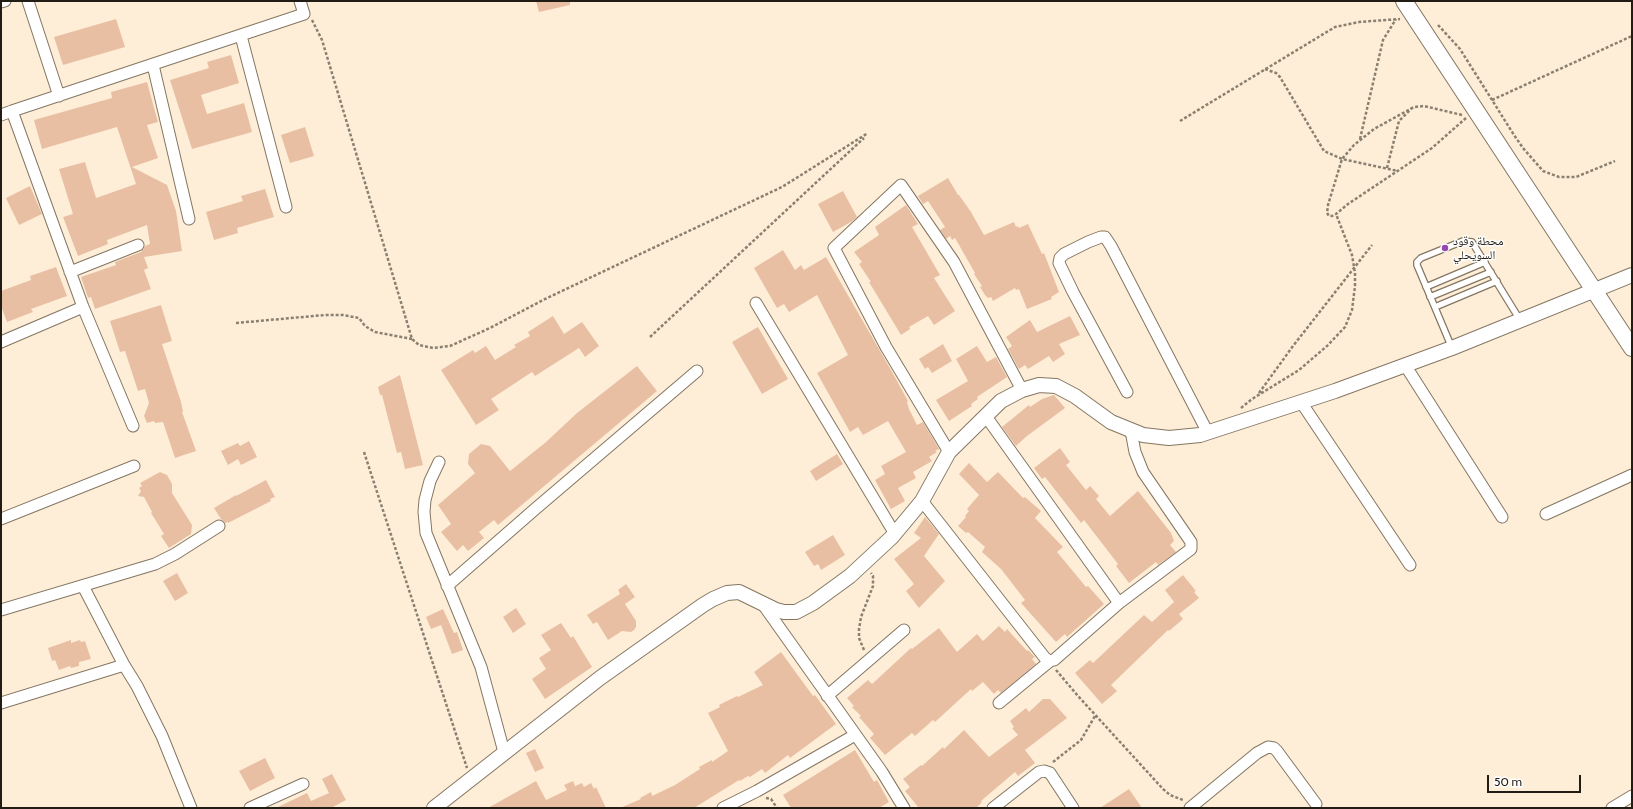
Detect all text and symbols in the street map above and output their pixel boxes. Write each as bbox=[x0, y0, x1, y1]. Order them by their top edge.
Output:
place label: محطة وقود السويحلي bbox=[1453, 234, 1503, 262]
marker: محطة وقود السويحلي bbox=[1440, 243, 1450, 253]
scale bar bbox=[1489, 767, 1583, 793]
text: 50 m bbox=[1494, 774, 1522, 789]

